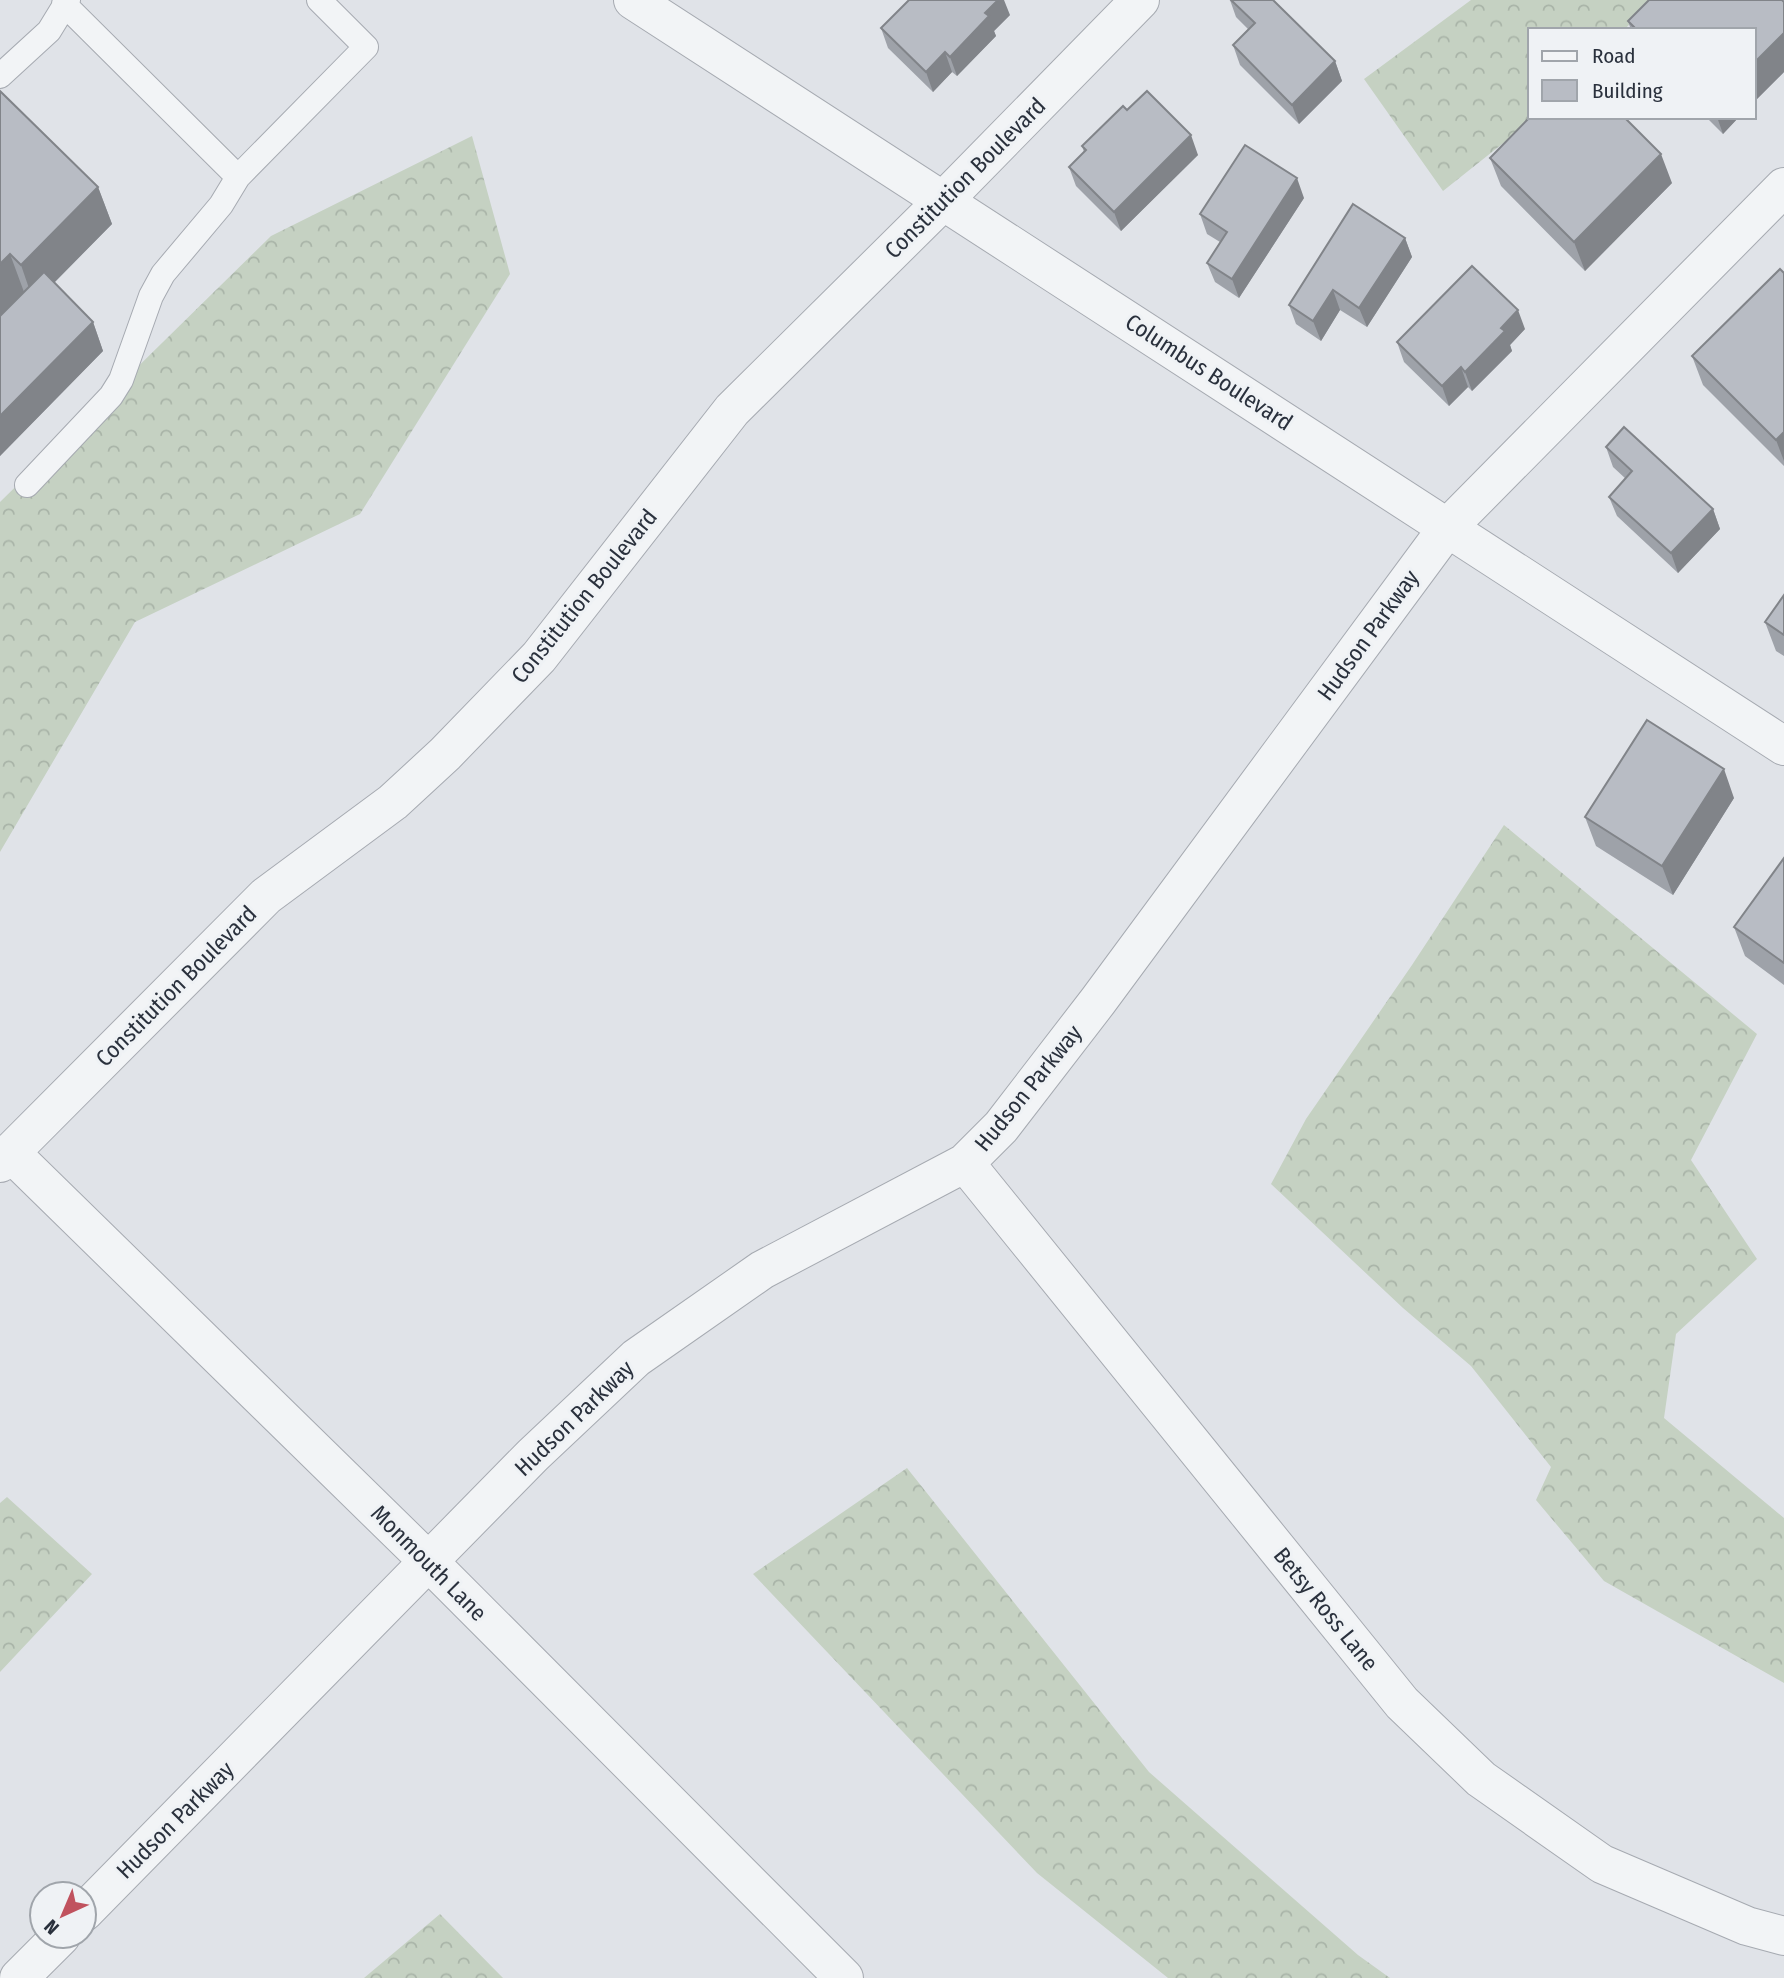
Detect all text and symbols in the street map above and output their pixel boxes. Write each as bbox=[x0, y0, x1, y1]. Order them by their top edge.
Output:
legend bbox=[1528, 28, 1756, 119]
text: Road bbox=[1592, 43, 1636, 69]
text: Building bbox=[1592, 78, 1663, 104]
street label: Constitution Boulevard bbox=[879, 92, 1051, 264]
street label: Columbus Boulevard bbox=[1120, 308, 1298, 436]
street label: Constitution Boulevard bbox=[505, 503, 663, 689]
street label: Hudson Parkway bbox=[1311, 564, 1425, 706]
street label: Constitution Boulevard bbox=[90, 900, 262, 1072]
street label: Hudson Parkway bbox=[968, 1019, 1088, 1157]
street label: Hudson Parkway bbox=[509, 1354, 640, 1482]
street label: Monmouth Lane bbox=[365, 1499, 493, 1627]
street label: Betsy Ross Lane bbox=[1268, 1542, 1384, 1676]
street label: Hudson Parkway bbox=[110, 1755, 240, 1885]
north arrow bbox=[28, 1880, 98, 1950]
text: N bbox=[39, 1915, 64, 1939]

